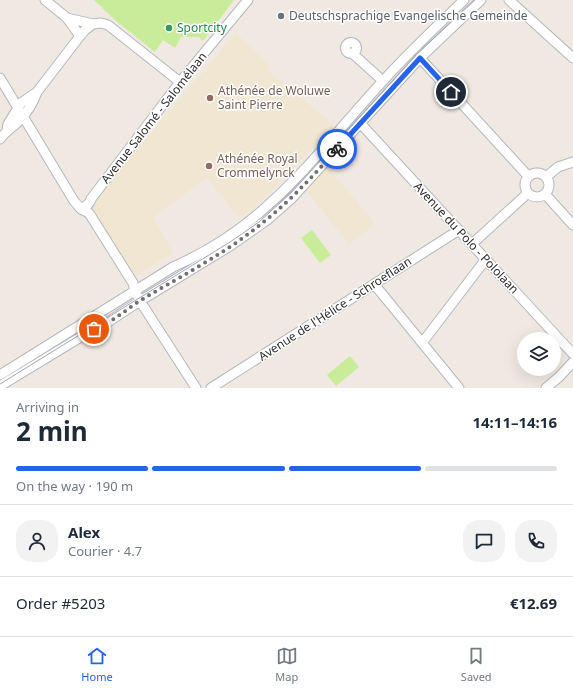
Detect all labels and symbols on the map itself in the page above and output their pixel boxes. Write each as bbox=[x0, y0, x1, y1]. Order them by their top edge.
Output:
place label: Deutschsprachige Evangelische Gemeinde bbox=[289, 7, 528, 24]
marker: Deutschsprachige Evangelische Gemeinde bbox=[276, 11, 286, 21]
place label: Sportcity bbox=[177, 19, 228, 36]
marker: Sportcity bbox=[164, 23, 174, 33]
street label: Avenue Salomé - Salomélaan bbox=[97, 48, 210, 187]
pin bbox=[434, 75, 468, 109]
place label: Athénée de Woluwe Saint Pierre bbox=[218, 82, 331, 113]
marker: Athénée de Woluwe Saint Pierre bbox=[205, 93, 215, 103]
courier bbox=[317, 129, 357, 169]
place label: Athénée Royal Crommelynck bbox=[217, 150, 298, 181]
marker: Athénée Royal Crommelynck bbox=[204, 161, 214, 171]
street label: Avenue du Polo - Pololaan bbox=[410, 178, 523, 297]
street label: Avenue de l'Hélice - Schroeflaan bbox=[255, 253, 415, 365]
pin bbox=[77, 312, 111, 346]

